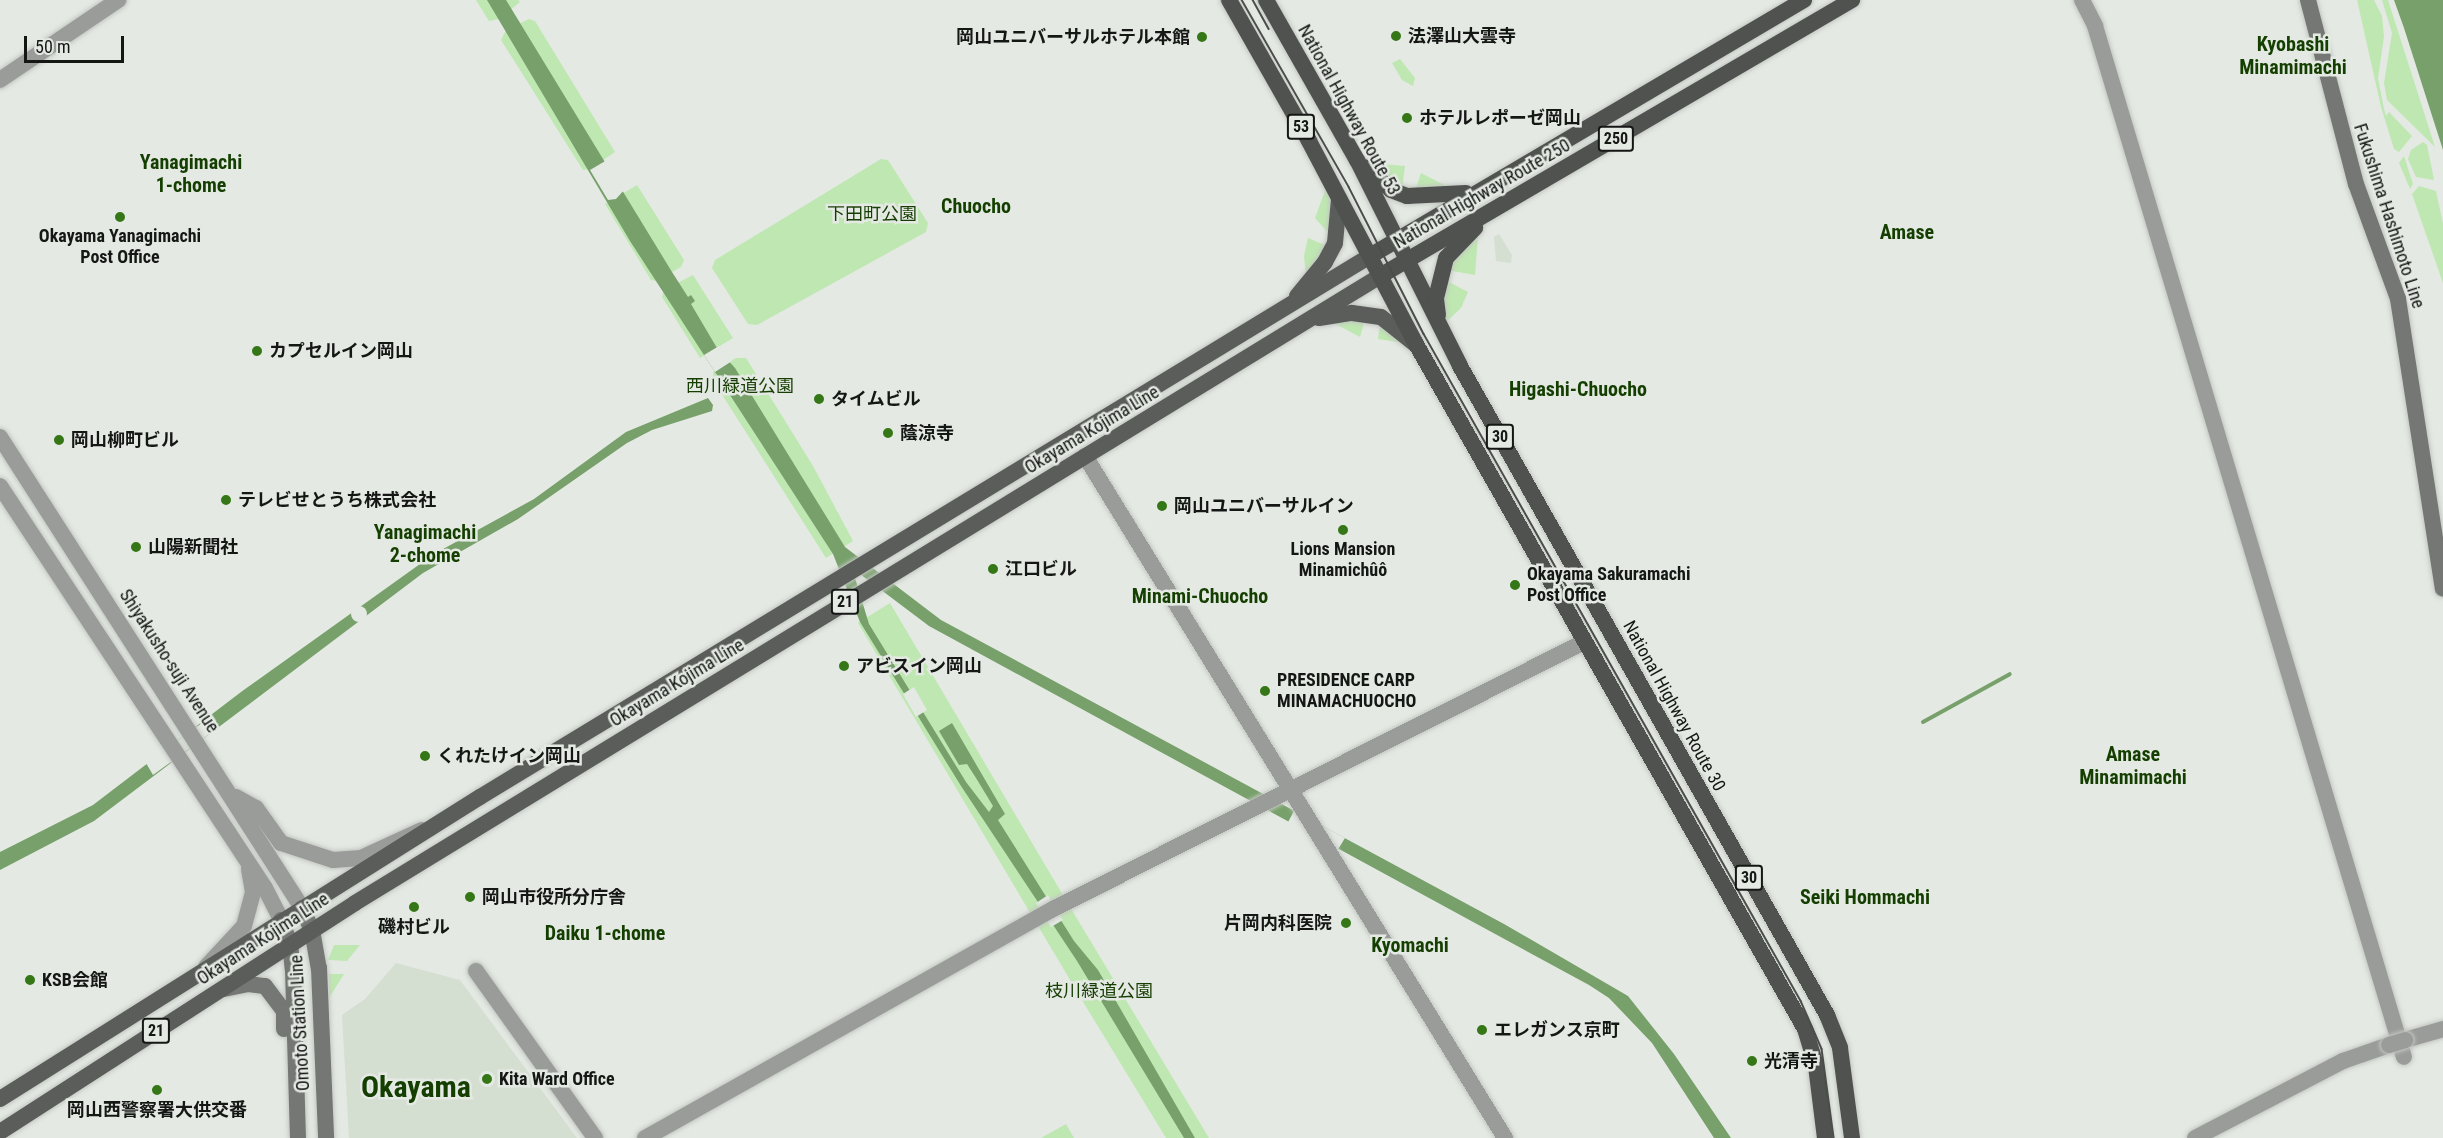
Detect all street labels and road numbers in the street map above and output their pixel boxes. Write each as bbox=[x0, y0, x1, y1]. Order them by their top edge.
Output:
street label: National Highway Route 53 bbox=[1293, 21, 1405, 199]
road number: 53 bbox=[1286, 114, 1316, 140]
street label: Fukushima Hashimoto Line bbox=[2349, 121, 2429, 311]
road number: 250 bbox=[1596, 126, 1636, 152]
street label: National Highway Route 250 bbox=[1390, 135, 1574, 253]
street label: Okayama Kojima Line bbox=[1021, 381, 1163, 479]
road number: 30 bbox=[1485, 424, 1515, 450]
street label: Shiyakusho-suji Avenue bbox=[115, 585, 223, 737]
road number: 21 bbox=[830, 589, 860, 615]
street label: National Highway Route 30 bbox=[1618, 617, 1730, 795]
street label: Okayama Kojima Line bbox=[606, 634, 748, 732]
road number: 30 bbox=[1734, 865, 1764, 891]
street label: Okayama Kojima Line bbox=[193, 888, 333, 990]
street label: Omoto Station Line bbox=[286, 954, 314, 1092]
road number: 21 bbox=[141, 1018, 171, 1044]

